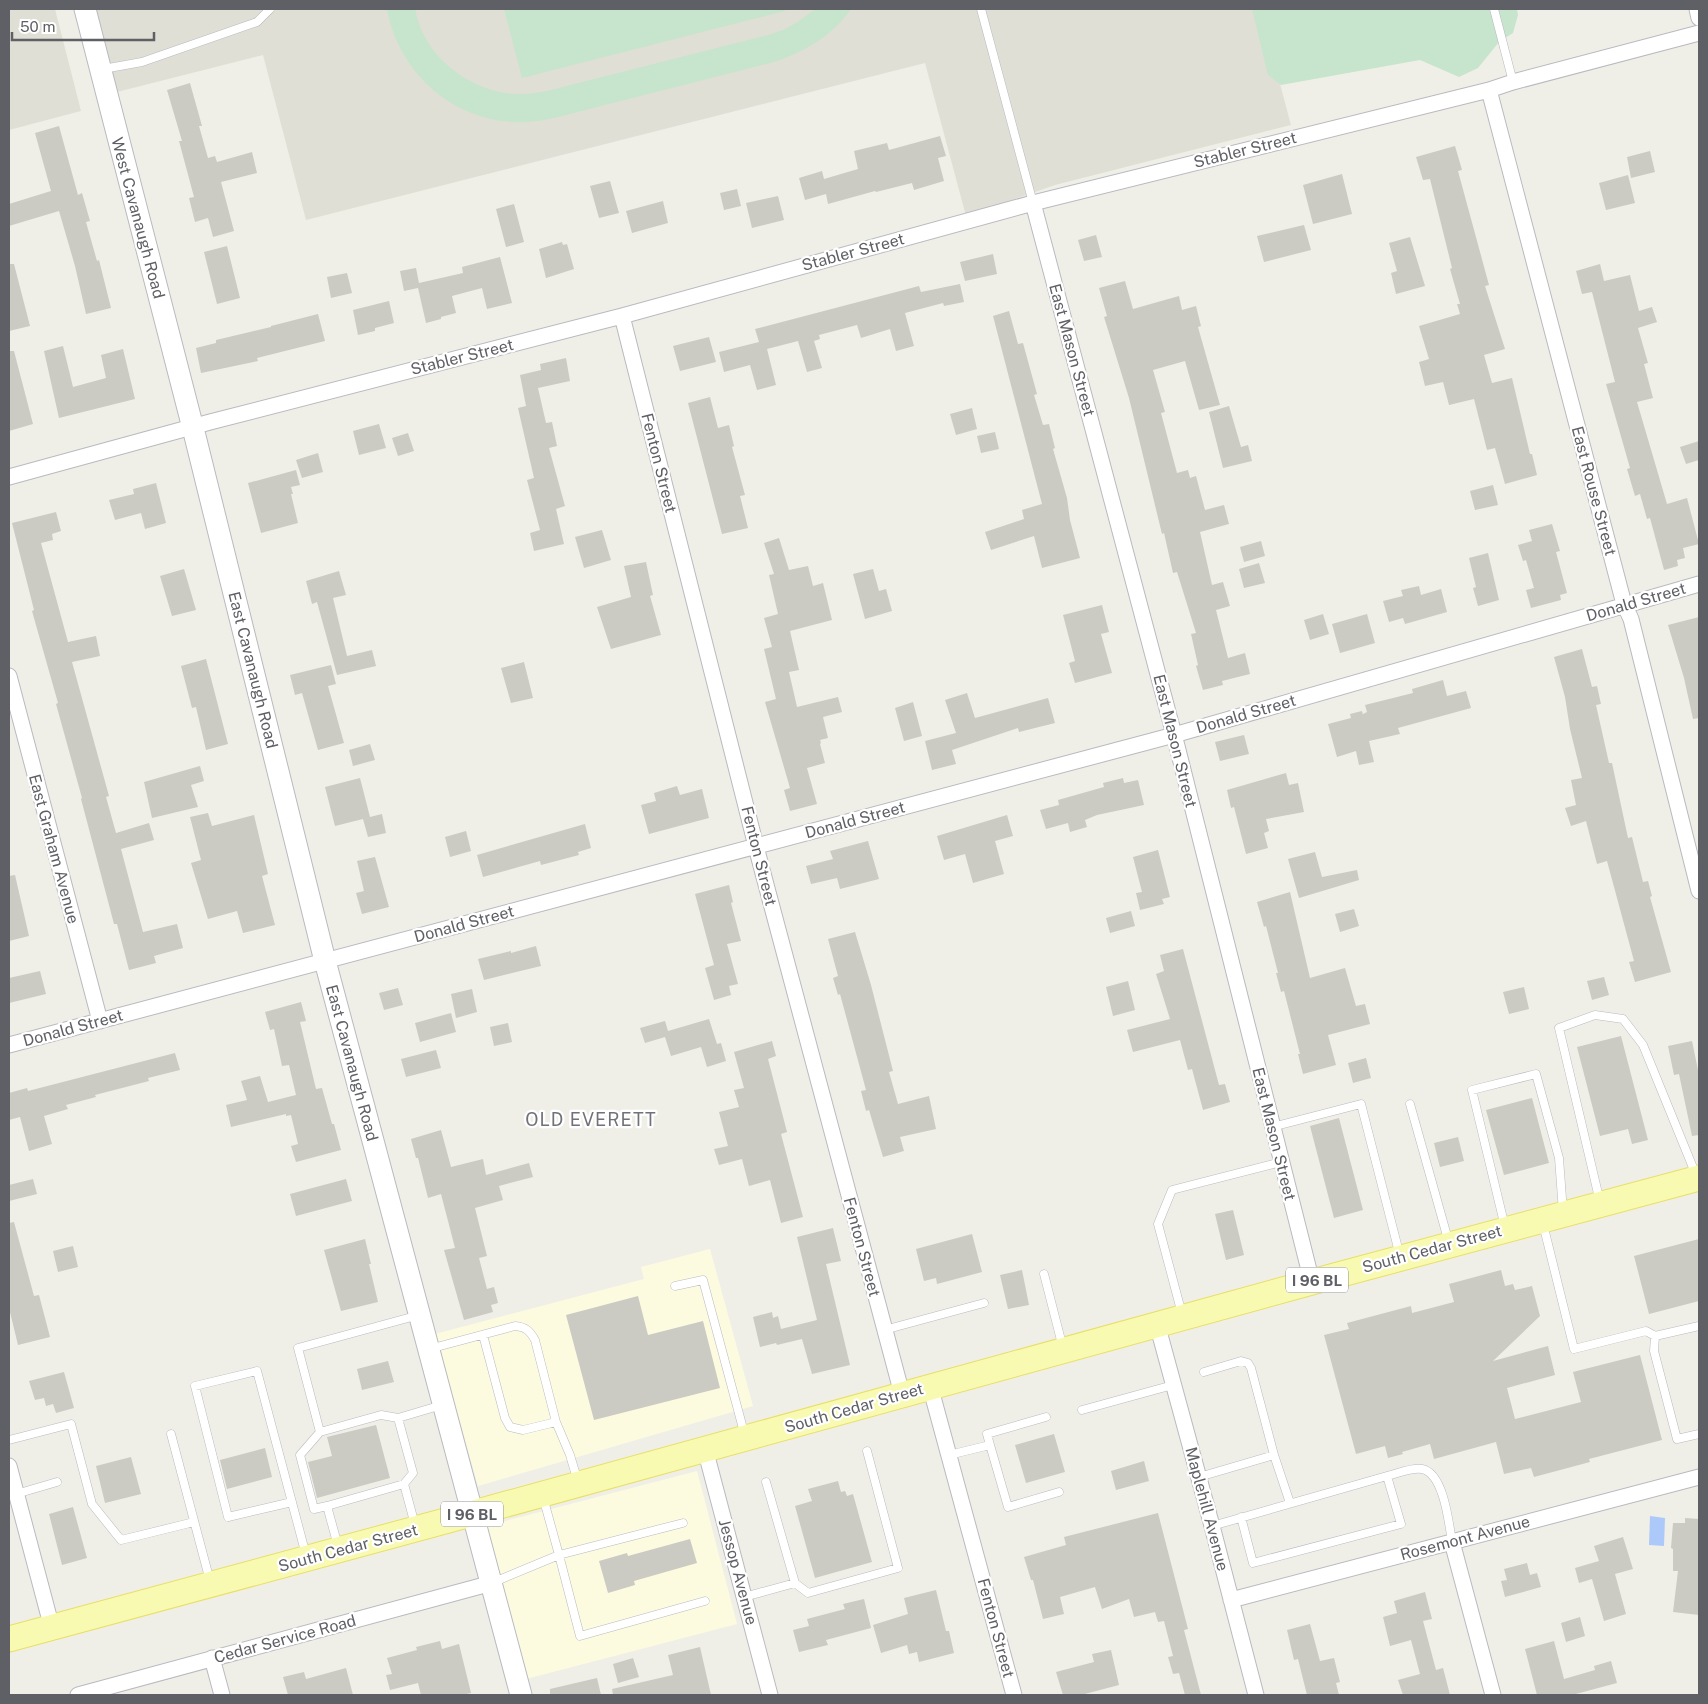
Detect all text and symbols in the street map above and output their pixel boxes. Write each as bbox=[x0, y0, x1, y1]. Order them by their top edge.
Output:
scale bar bbox=[12, 10, 155, 42]
text: 50 m bbox=[20, 18, 55, 35]
street label: Stabler Street bbox=[1192, 128, 1298, 172]
street label: West Cavanaugh Road bbox=[107, 135, 169, 301]
street label: Stabler Street bbox=[800, 229, 906, 275]
street label: East Mason Street bbox=[1045, 282, 1099, 418]
street label: Stabler Street bbox=[409, 335, 515, 379]
street label: Fenton Street bbox=[637, 411, 681, 515]
street label: East Rouse Street bbox=[1568, 424, 1620, 558]
street label: Donald Street bbox=[1584, 579, 1688, 625]
street label: East Cavanaugh Road bbox=[224, 590, 282, 750]
street label: East Mason Street bbox=[1149, 672, 1201, 810]
street label: Donald Street bbox=[1194, 691, 1298, 737]
street label: East Graham Avenue bbox=[25, 772, 83, 926]
street label: Donald Street bbox=[803, 798, 907, 842]
street label: Fenton Street bbox=[737, 804, 781, 908]
street label: Donald Street bbox=[412, 902, 516, 946]
street label: East Cavanaugh Road bbox=[322, 983, 382, 1143]
street label: Donald Street bbox=[21, 1006, 125, 1050]
street label: East Mason Street bbox=[1248, 1065, 1300, 1203]
district label: OLD EVERETT bbox=[525, 1109, 657, 1130]
street label: Fenton Street bbox=[840, 1195, 884, 1299]
street label: South Cedar Street bbox=[1360, 1221, 1504, 1277]
road number: I 96 BL bbox=[1286, 1268, 1348, 1292]
street label: South Cedar Street bbox=[782, 1379, 926, 1437]
street label: Maplehill Avenue bbox=[1181, 1445, 1233, 1573]
road number: I 96 BL bbox=[441, 1502, 503, 1526]
street label: Rosemont Avenue bbox=[1398, 1512, 1532, 1564]
street label: Jessop Avenue bbox=[715, 1517, 761, 1627]
street label: South Cedar Street bbox=[276, 1520, 420, 1576]
street label: Fenton Street bbox=[974, 1576, 1018, 1680]
street label: Cedar Service Road bbox=[212, 1611, 358, 1667]

